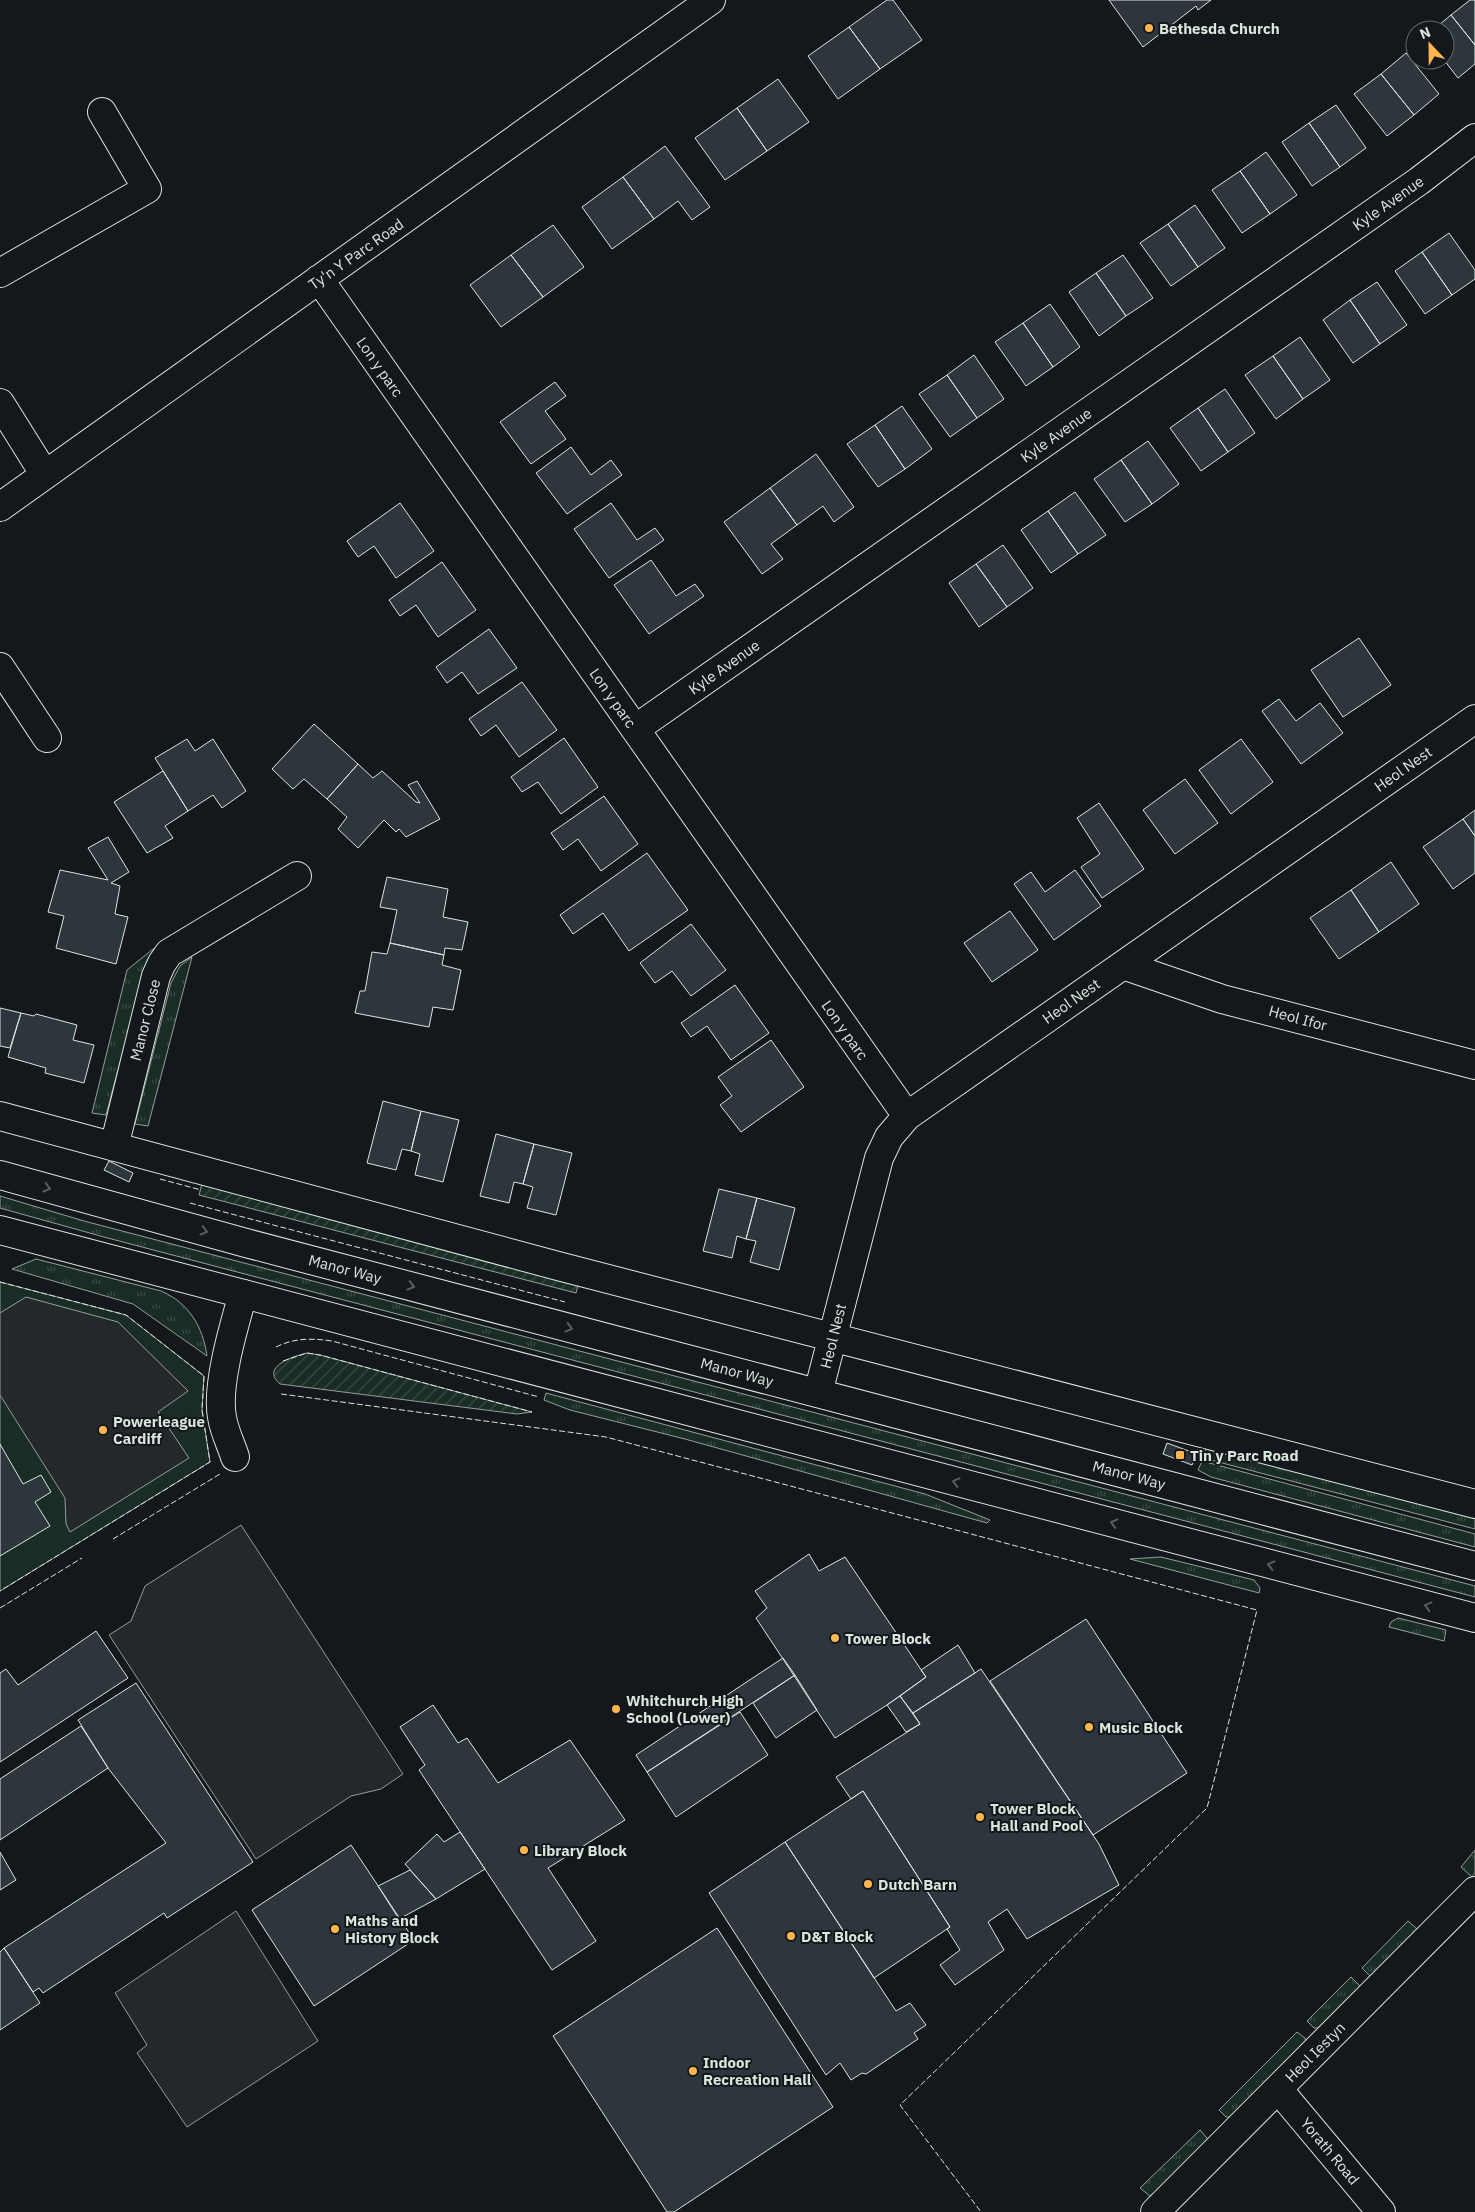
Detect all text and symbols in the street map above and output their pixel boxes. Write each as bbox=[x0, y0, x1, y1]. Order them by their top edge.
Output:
place label: Bethesda Church bbox=[1159, 19, 1280, 38]
north arrow bbox=[1405, 20, 1455, 70]
marker: Bethesda Church bbox=[1143, 22, 1155, 34]
text: N bbox=[1417, 23, 1433, 43]
street label: Kyle Avenue bbox=[1349, 171, 1427, 235]
street label: Ty'n Y Parc Road bbox=[305, 214, 407, 294]
street label: Lon y parc bbox=[353, 333, 408, 401]
street label: Kyle Avenue bbox=[1017, 403, 1095, 467]
street label: Kyle Avenue bbox=[685, 635, 763, 699]
street label: Lon y parc bbox=[586, 664, 641, 732]
street label: Heol Nest bbox=[1370, 742, 1436, 796]
street label: Heol Nest bbox=[1038, 974, 1104, 1028]
street label: Manor Close bbox=[126, 977, 164, 1063]
street label: Lon y parc bbox=[818, 996, 873, 1064]
street label: Heol Ifor bbox=[1267, 1001, 1330, 1035]
one-way arrow bbox=[42, 1183, 50, 1193]
one-way arrow bbox=[199, 1226, 207, 1236]
street label: Manor Way bbox=[306, 1250, 384, 1288]
one-way arrow bbox=[407, 1281, 415, 1291]
street label: Heol Nest bbox=[816, 1302, 850, 1370]
one-way arrow bbox=[564, 1322, 572, 1332]
street label: Manor Way bbox=[698, 1353, 776, 1391]
place label: Powerleague Cardiff bbox=[113, 1412, 205, 1448]
marker: Powerleague Cardiff bbox=[97, 1424, 109, 1436]
place label: Tin y Parc Road bbox=[1190, 1446, 1299, 1465]
marker: Tin y Parc Road bbox=[1174, 1449, 1186, 1461]
street label: Manor Way bbox=[1090, 1456, 1168, 1494]
one-way arrow bbox=[953, 1477, 961, 1487]
one-way arrow bbox=[1109, 1518, 1118, 1529]
one-way arrow bbox=[1267, 1560, 1275, 1570]
one-way arrow bbox=[1423, 1601, 1432, 1612]
place label: Tower Block bbox=[845, 1629, 931, 1648]
marker: Tower Block bbox=[829, 1632, 841, 1644]
place label: Whitchurch High School (Lower) bbox=[626, 1691, 744, 1727]
marker: Whitchurch High School (Lower) bbox=[610, 1703, 622, 1715]
place label: Music Block bbox=[1099, 1718, 1183, 1737]
marker: Music Block bbox=[1083, 1721, 1095, 1733]
place label: Tower Block Hall and Pool bbox=[990, 1799, 1084, 1835]
marker: Tower Block Hall and Pool bbox=[974, 1811, 986, 1823]
place label: Library Block bbox=[534, 1841, 627, 1860]
marker: Library Block bbox=[518, 1844, 530, 1856]
place label: Dutch Barn bbox=[878, 1875, 957, 1894]
marker: Dutch Barn bbox=[862, 1878, 874, 1890]
place label: Maths and History Block bbox=[345, 1911, 439, 1947]
marker: Maths and History Block bbox=[329, 1923, 341, 1935]
place label: D&T Block bbox=[801, 1927, 874, 1946]
marker: D&T Block bbox=[785, 1930, 797, 1942]
street label: Heol Iestyn bbox=[1281, 2018, 1349, 2086]
place label: Indoor Recreation Hall bbox=[703, 2053, 812, 2089]
marker: Indoor Recreation Hall bbox=[687, 2065, 699, 2077]
street label: Yorath Road bbox=[1296, 2114, 1364, 2188]

